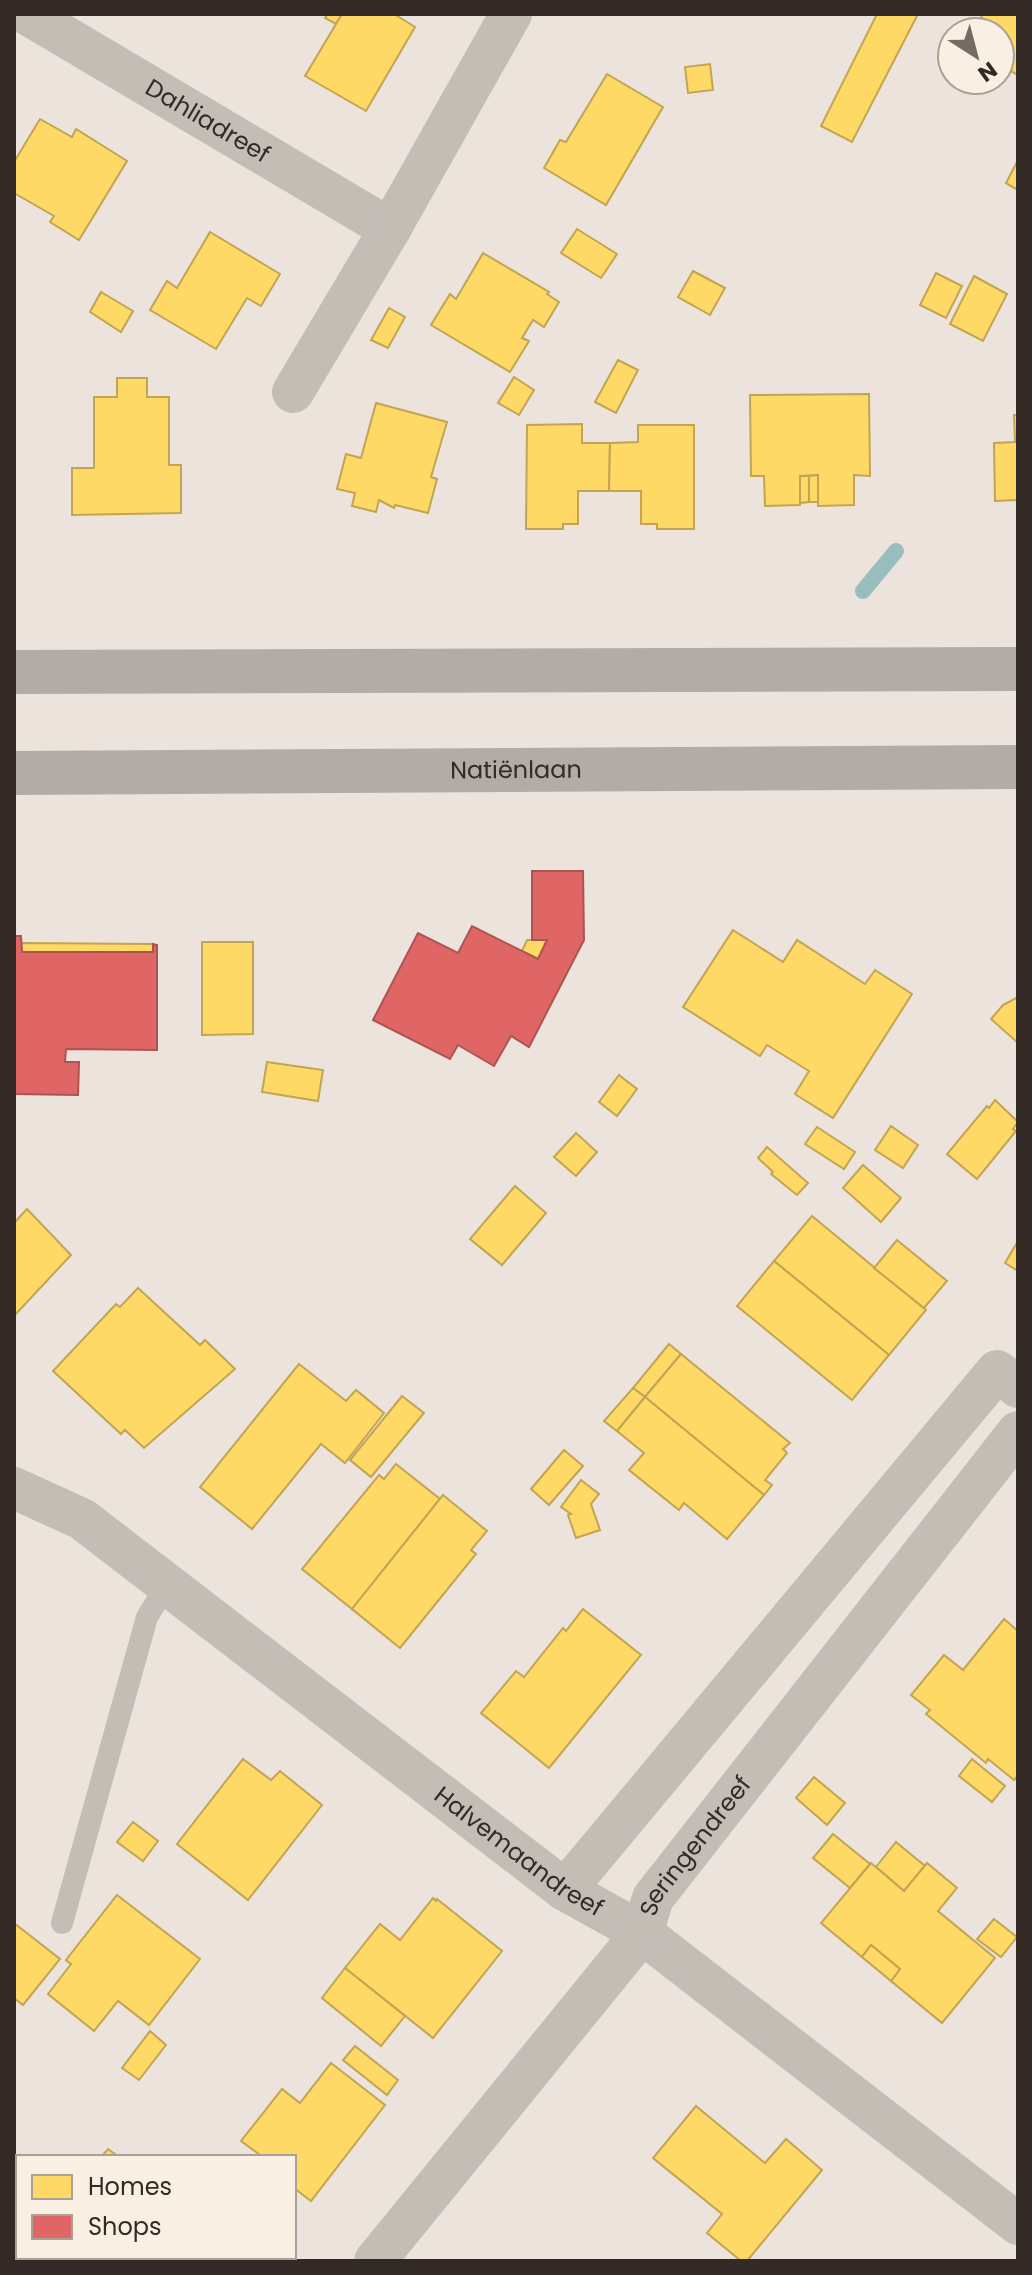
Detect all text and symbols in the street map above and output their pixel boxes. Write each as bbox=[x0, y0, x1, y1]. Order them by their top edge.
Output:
north arrow bbox=[936, 16, 1016, 96]
text: N bbox=[972, 54, 1003, 89]
street label: Dahliadreef bbox=[140, 71, 276, 170]
street label: Natiënlaan bbox=[450, 753, 582, 786]
street label: Seringendreef bbox=[631, 1769, 759, 1920]
street label: Halvemaandreef bbox=[428, 1778, 610, 1924]
legend bbox=[16, 2155, 296, 2259]
text: Homes bbox=[88, 2170, 172, 2203]
text: Shops bbox=[88, 2210, 162, 2243]

